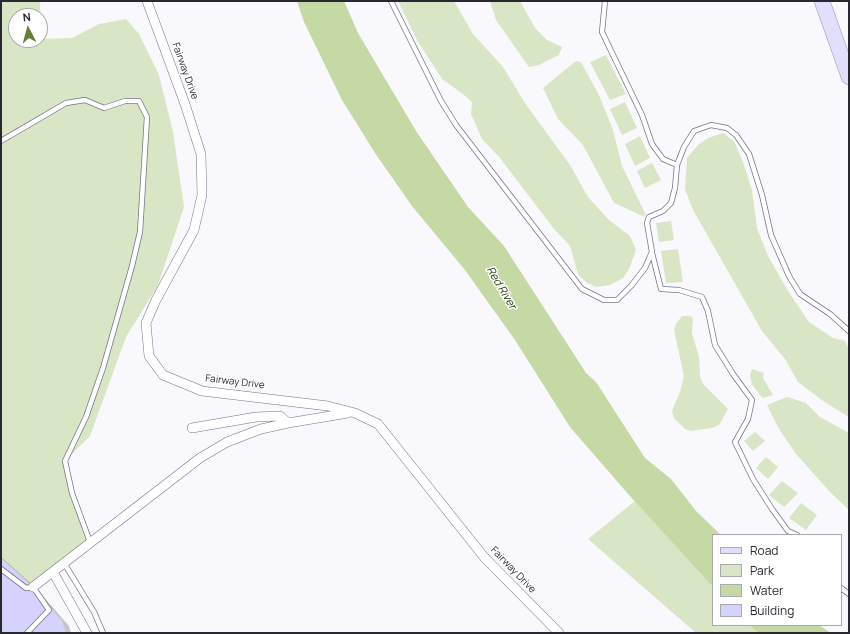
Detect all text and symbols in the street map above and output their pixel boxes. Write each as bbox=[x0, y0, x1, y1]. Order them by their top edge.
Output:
north arrow bbox=[8, 8, 48, 48]
text: N bbox=[22, 9, 32, 24]
street label: Fairway Drive bbox=[169, 41, 201, 101]
water label: Red River bbox=[483, 264, 519, 312]
street label: Fairway Drive bbox=[205, 372, 265, 392]
legend bbox=[712, 534, 842, 626]
text: Road bbox=[750, 542, 778, 559]
street label: Fairway Drive bbox=[488, 544, 538, 596]
text: Park bbox=[750, 562, 774, 579]
text: Water bbox=[750, 582, 783, 599]
text: Building bbox=[750, 602, 794, 619]

